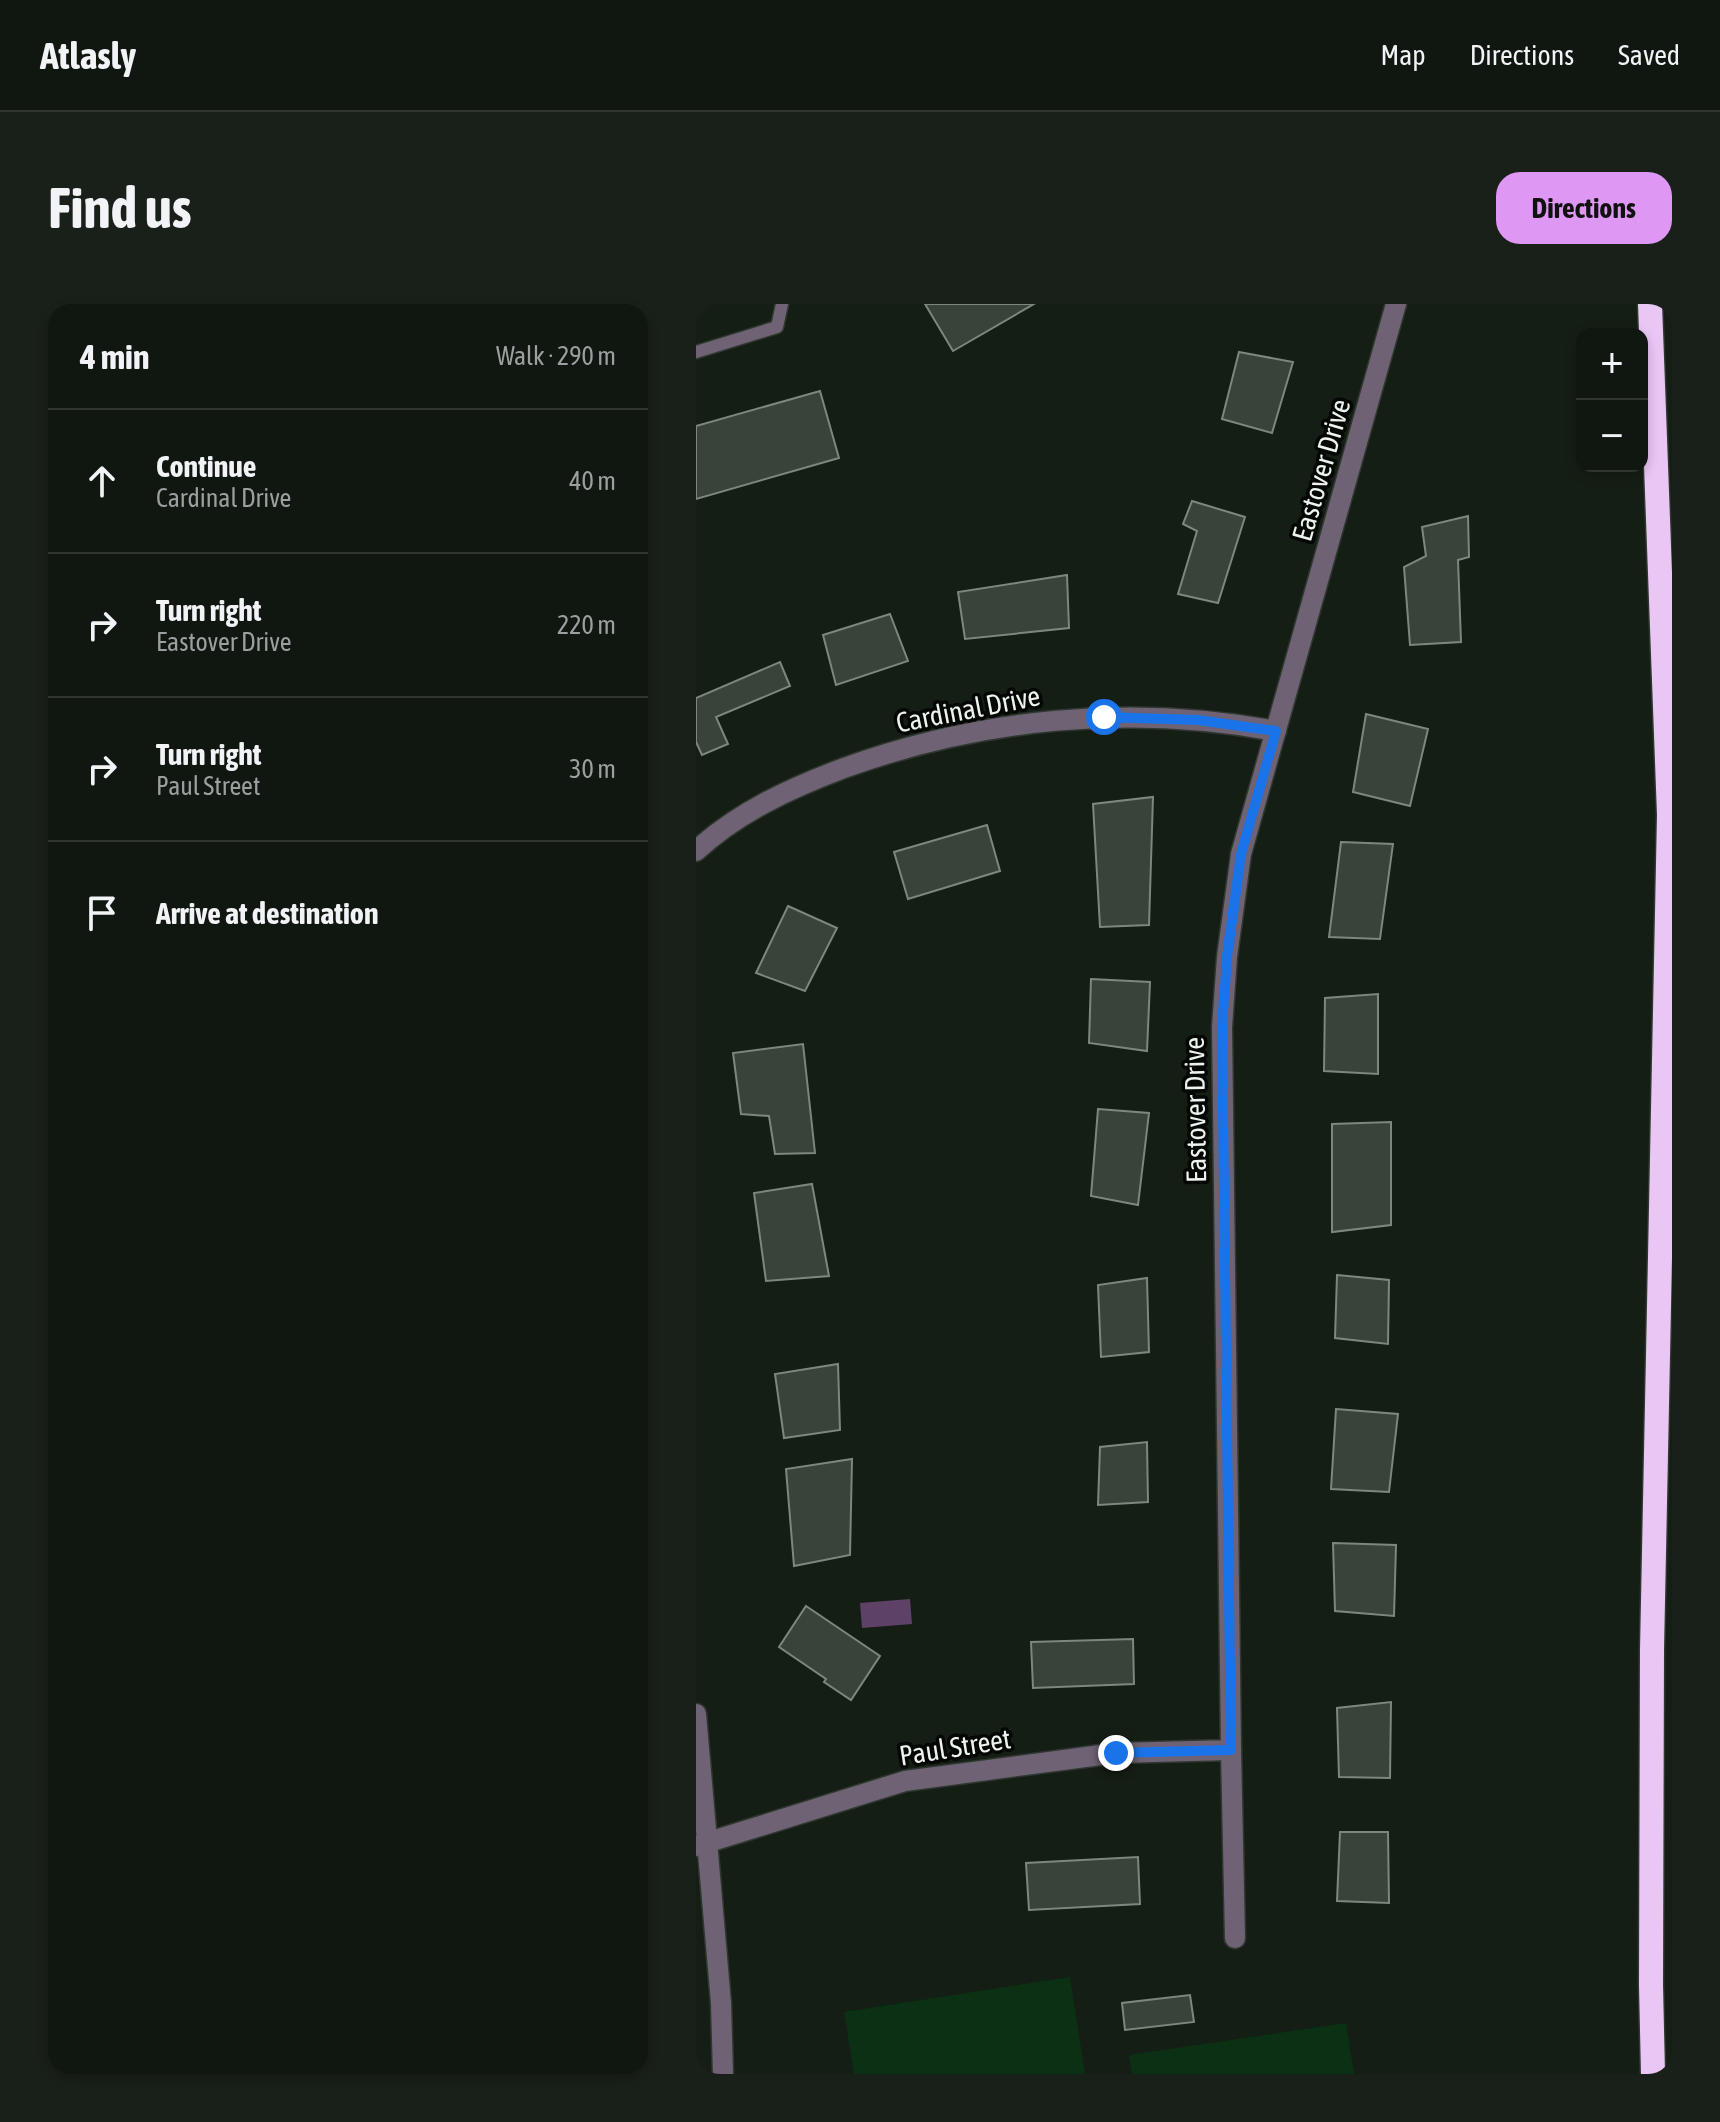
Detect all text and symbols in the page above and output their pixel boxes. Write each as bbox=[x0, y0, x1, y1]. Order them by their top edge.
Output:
text: Atlasly bbox=[40, 34, 136, 77]
text: Map bbox=[1381, 39, 1426, 71]
text: Directions bbox=[1470, 39, 1574, 71]
text: Saved bbox=[1618, 39, 1680, 71]
button: Directions bbox=[1496, 172, 1672, 244]
text: Find us bbox=[48, 176, 192, 240]
map controls bbox=[1576, 328, 1648, 472]
button: + bbox=[1576, 328, 1648, 400]
text: 4 min bbox=[80, 337, 149, 376]
text: Walk · 290 m bbox=[496, 341, 616, 371]
street label: Eastover Drive bbox=[1286, 395, 1356, 545]
button: − bbox=[1576, 400, 1648, 472]
text: Continue bbox=[156, 449, 256, 483]
icon: ahead bbox=[80, 459, 124, 503]
text: 40 m bbox=[569, 466, 616, 496]
text: Cardinal Drive bbox=[156, 483, 291, 513]
text: Turn right bbox=[156, 593, 262, 627]
icon: right bbox=[80, 603, 124, 647]
text: 220 m bbox=[557, 610, 616, 640]
text: Eastover Drive bbox=[156, 627, 292, 657]
street label: Cardinal Drive bbox=[893, 679, 1043, 739]
route start bbox=[1086, 699, 1122, 735]
text: Turn right bbox=[156, 737, 262, 771]
icon: right bbox=[80, 747, 124, 791]
text: 30 m bbox=[569, 754, 616, 784]
text: Paul Street bbox=[156, 771, 260, 801]
icon: arrive bbox=[80, 891, 124, 935]
text: Arrive at destination bbox=[156, 896, 378, 930]
street label: Eastover Drive bbox=[1178, 1037, 1212, 1183]
street label: Paul Street bbox=[897, 1722, 1013, 1772]
route end bbox=[1098, 1735, 1134, 1771]

